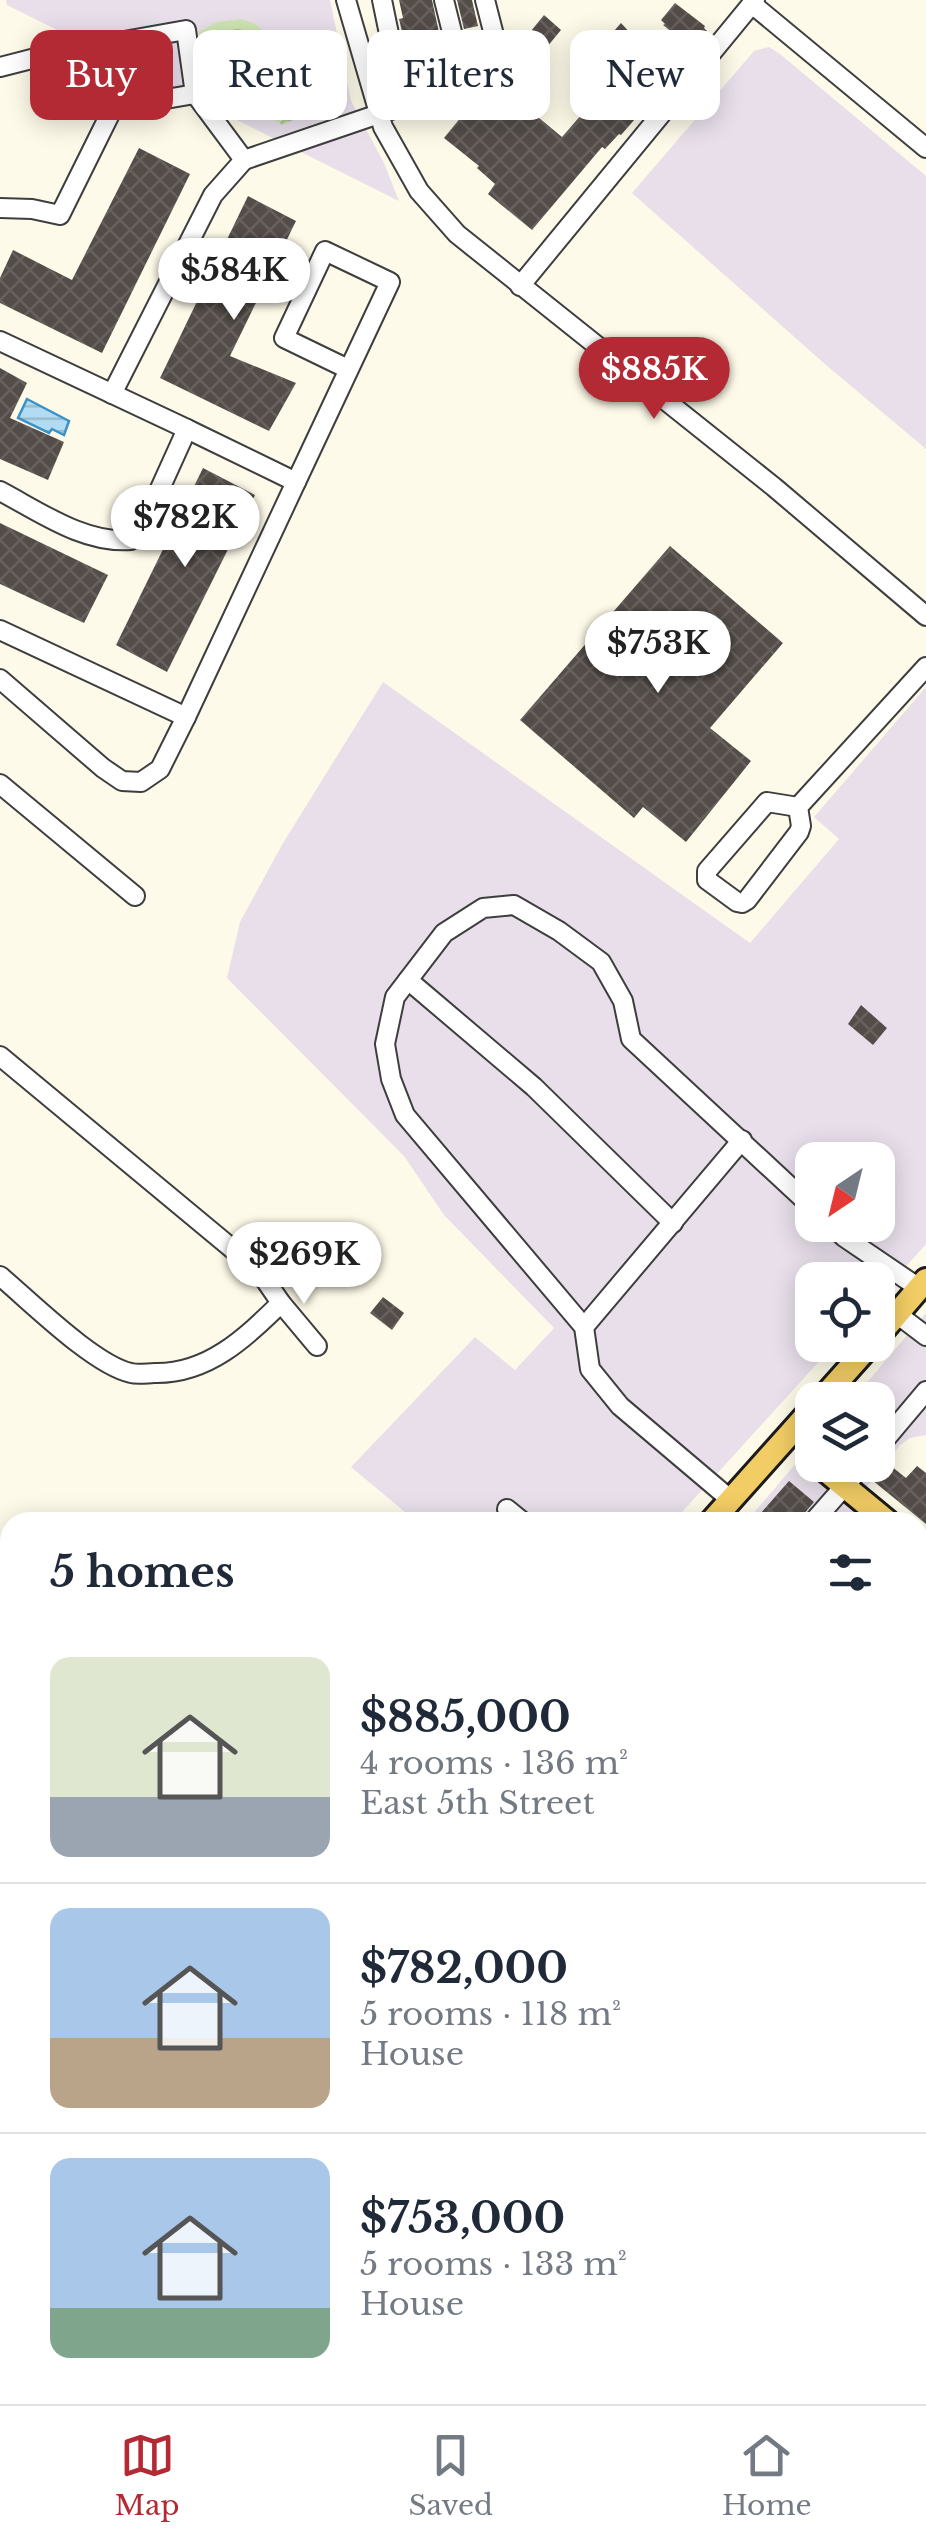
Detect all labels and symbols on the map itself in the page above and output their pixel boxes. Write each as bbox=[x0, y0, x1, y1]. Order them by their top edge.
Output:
pin: $584K bbox=[164, 238, 304, 323]
pin: $885K bbox=[584, 337, 724, 422]
pin: $782K bbox=[115, 485, 255, 570]
pin: $753K bbox=[588, 611, 728, 696]
north arrow bbox=[795, 1142, 895, 1242]
pin: $269K bbox=[234, 1222, 374, 1307]

